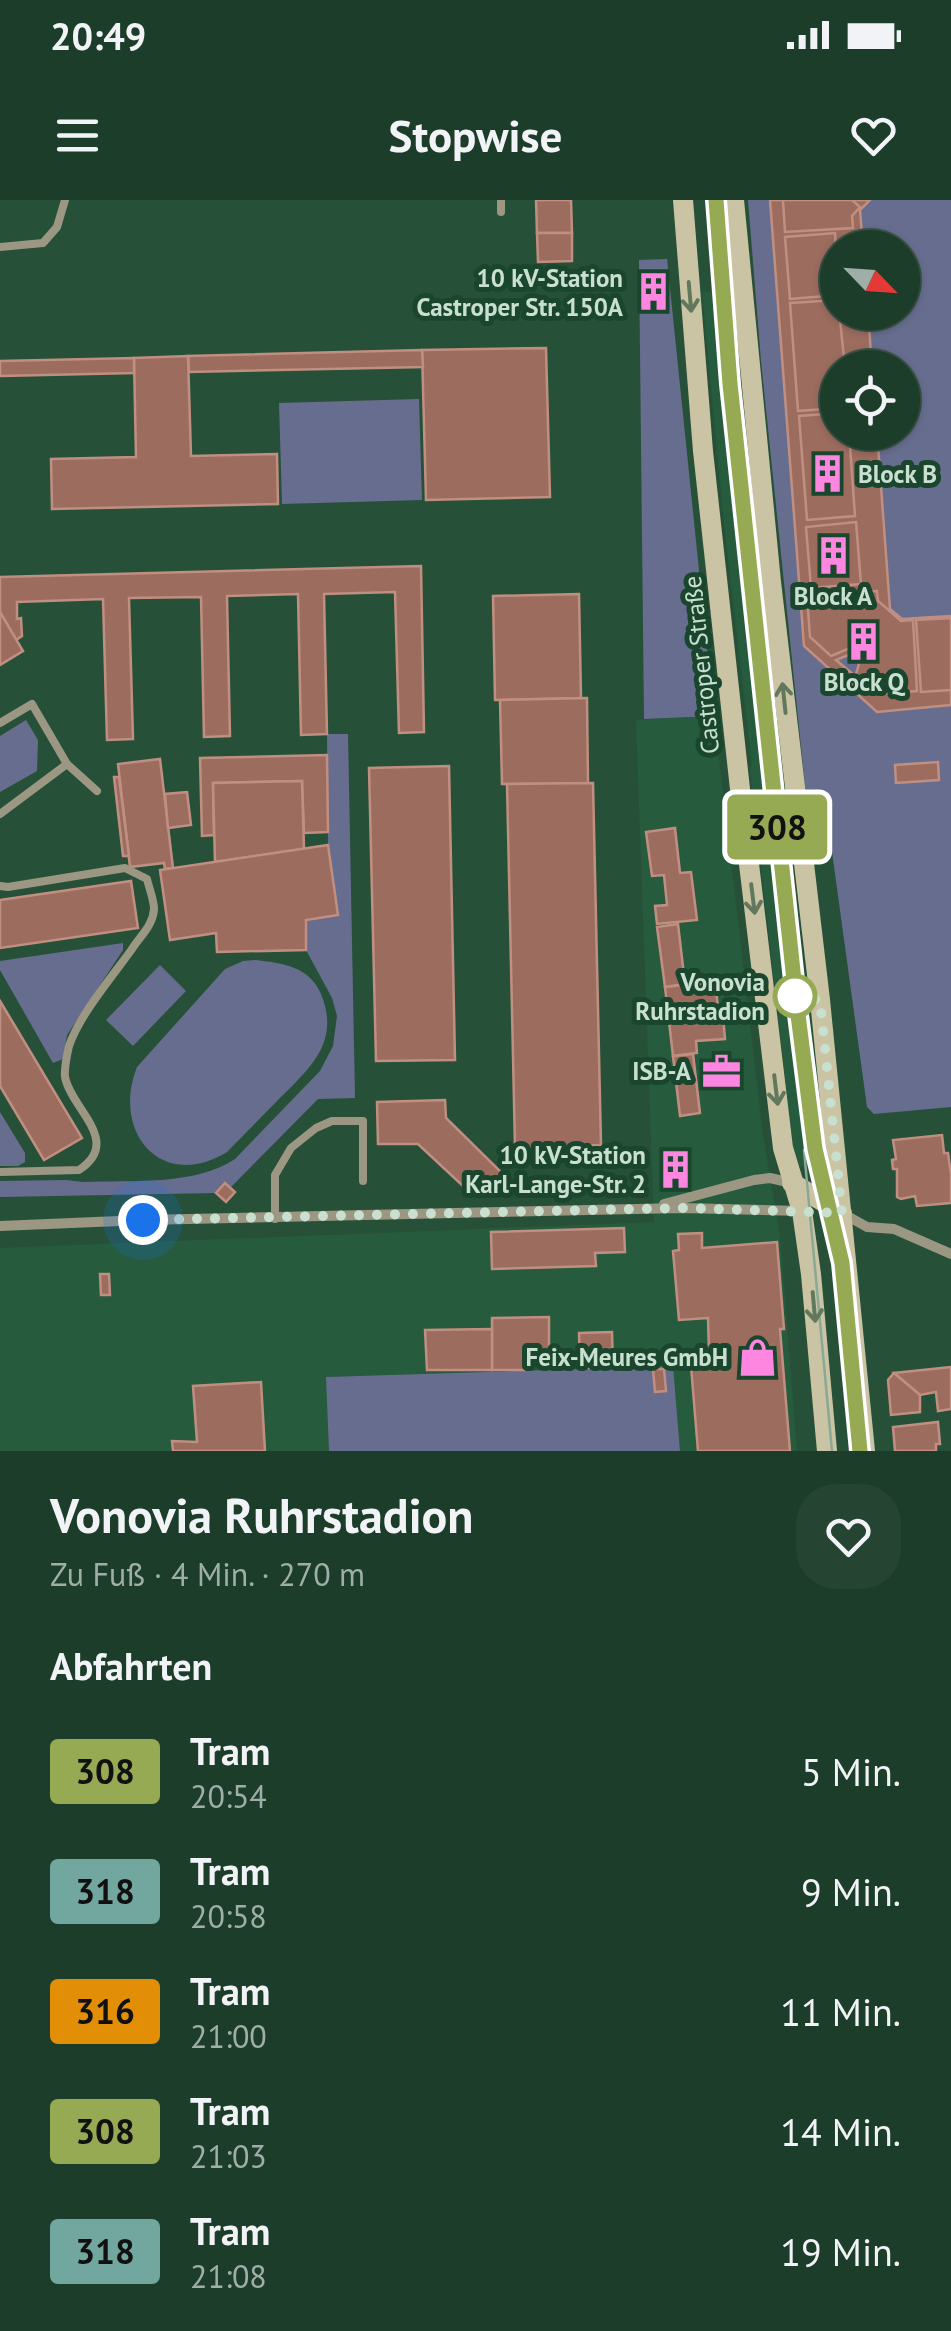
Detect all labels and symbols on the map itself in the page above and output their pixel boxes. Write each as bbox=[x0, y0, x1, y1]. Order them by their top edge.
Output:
north arrow bbox=[820, 230, 920, 330]
place label: 10 kV-Station Castroper Str. 150A bbox=[416, 262, 624, 323]
building icon: 10 kV-Station Castroper Str. 150A bbox=[632, 271, 674, 313]
one-way arrow bbox=[680, 281, 699, 313]
building icon: Block B bbox=[807, 453, 849, 495]
place label: Block B bbox=[858, 458, 937, 490]
building icon: Block A bbox=[812, 534, 854, 576]
street label: Castroper Straße bbox=[676, 574, 726, 756]
place label: Block A bbox=[794, 580, 873, 612]
building icon: Block Q bbox=[843, 620, 885, 662]
place label: Block Q bbox=[824, 666, 906, 698]
one-way arrow bbox=[774, 683, 793, 715]
line badge: 308 bbox=[720, 794, 834, 860]
one-way arrow bbox=[744, 882, 763, 915]
place label: Vonovia Ruhrstadion bbox=[635, 966, 765, 1027]
marker: Vonovia Ruhrstadion bbox=[774, 975, 816, 1017]
office icon: ISB-A bbox=[700, 1050, 742, 1092]
place label: ISB-A bbox=[632, 1055, 692, 1087]
one-way arrow bbox=[767, 1074, 786, 1106]
place label: 10 kV-Station Karl-Lange-Str. 2 bbox=[465, 1139, 646, 1200]
building icon: 10 kV-Station Karl-Lange-Str. 2 bbox=[655, 1148, 697, 1190]
your location bbox=[118, 1195, 168, 1245]
one-way arrow bbox=[805, 1291, 824, 1323]
shop icon: Feix-Meures GmbH bbox=[737, 1336, 779, 1378]
place label: Feix-Meures GmbH bbox=[525, 1341, 728, 1373]

